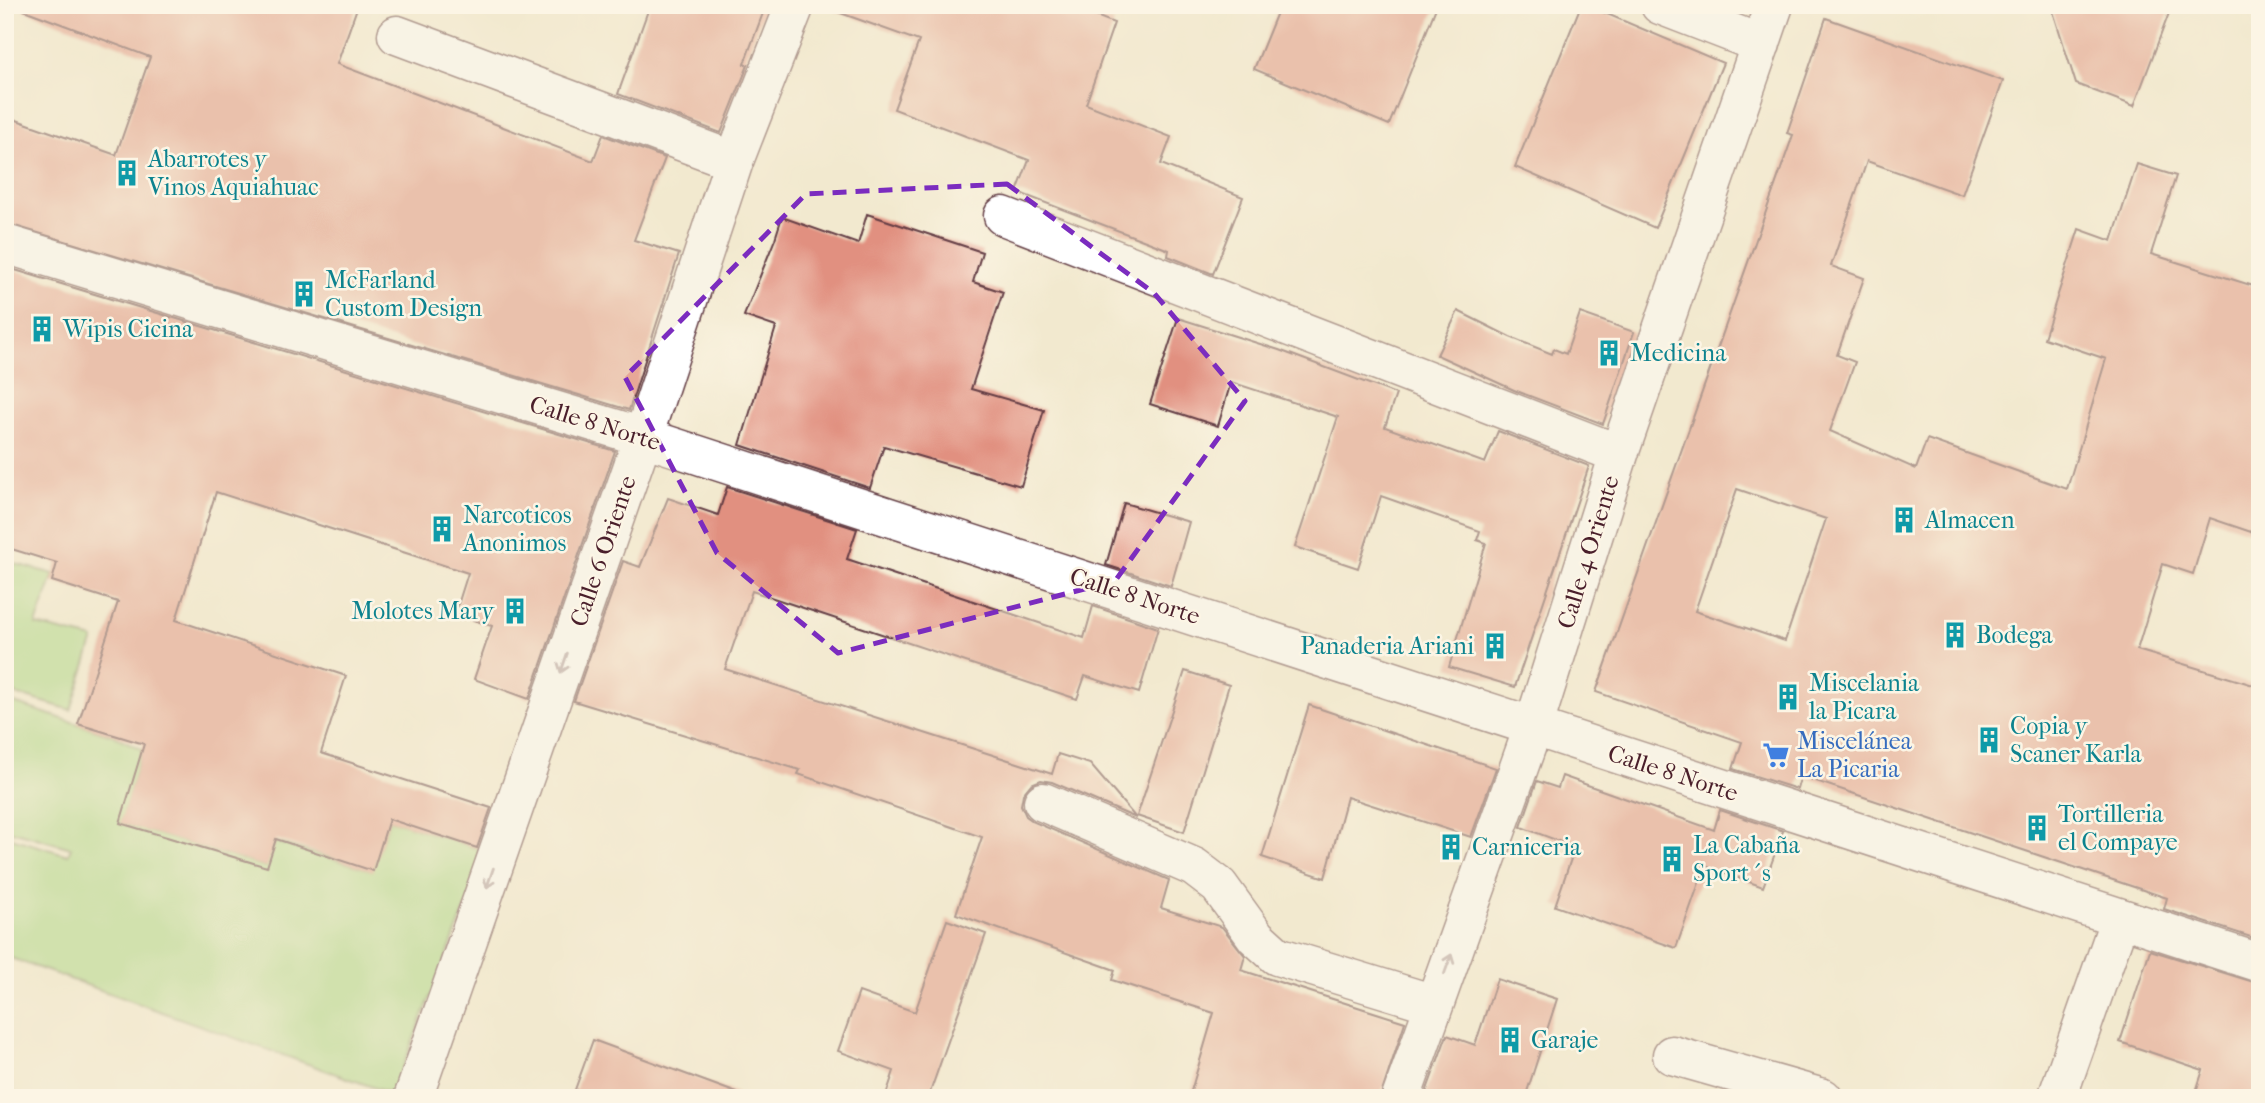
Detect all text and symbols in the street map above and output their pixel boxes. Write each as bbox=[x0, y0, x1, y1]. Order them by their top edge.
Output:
place label: Abarrotes y Vinos Aquiahuac bbox=[147, 145, 319, 201]
building icon: Abarrotes y Vinos Aquiahuac bbox=[112, 158, 142, 188]
place label: McFarland Custom Design bbox=[325, 266, 482, 322]
building icon: McFarland Custom Design bbox=[289, 279, 319, 309]
building icon: Wipis Cicina bbox=[27, 314, 57, 344]
place label: Wipis Cicina bbox=[62, 315, 194, 343]
building icon: Medicina bbox=[1594, 338, 1624, 368]
place label: Medicina bbox=[1630, 339, 1727, 367]
street label: Calle 8 Norte bbox=[526, 390, 664, 456]
street label: Calle 6 Oriente bbox=[564, 472, 642, 630]
street label: Calle 4 Oriente bbox=[1551, 472, 1625, 632]
place label: Narcoticos Anonimos bbox=[462, 501, 572, 557]
building icon: Almacen bbox=[1889, 505, 1919, 535]
place label: Almacen bbox=[1924, 506, 2015, 534]
building icon: Narcoticos Anonimos bbox=[427, 514, 457, 544]
street label: Calle 8 Norte bbox=[1066, 562, 1204, 630]
building icon: Molotes Mary bbox=[500, 596, 530, 626]
place label: Molotes Mary bbox=[351, 597, 495, 625]
building icon: Bodega bbox=[1940, 620, 1970, 650]
place label: Bodega bbox=[1976, 621, 2054, 649]
building icon: Panaderia Ariani bbox=[1480, 631, 1510, 661]
place label: Panaderia Ariani bbox=[1300, 632, 1474, 660]
one-way arrow bbox=[557, 652, 569, 674]
place label: Miscelania la Picara bbox=[1808, 669, 1920, 725]
building icon: Miscelania la Picara bbox=[1773, 682, 1803, 712]
place label: Copia y Scaner Karla bbox=[2010, 712, 2143, 768]
building icon: Copia y Scaner Karla bbox=[1974, 725, 2004, 755]
place label: Miscelánea La Picaria bbox=[1797, 727, 1913, 783]
street label: Calle 8 Norte bbox=[1604, 739, 1742, 807]
supermarket icon: Miscelánea La Picaria bbox=[1761, 740, 1791, 770]
place label: Tortilleria el Compaye bbox=[2058, 800, 2178, 856]
building icon: Tortilleria el Compaye bbox=[2022, 813, 2052, 843]
place label: La Cabaña Sport´s bbox=[1693, 831, 1801, 887]
building icon: Carniceria bbox=[1436, 832, 1466, 862]
place label: Carniceria bbox=[1472, 833, 1582, 861]
building icon: La Cabaña Sport´s bbox=[1657, 844, 1687, 874]
one-way arrow bbox=[483, 867, 495, 889]
one-way arrow bbox=[1443, 954, 1455, 976]
building icon: Garaje bbox=[1495, 1025, 1525, 1055]
place label: Garaje bbox=[1531, 1026, 1598, 1054]

